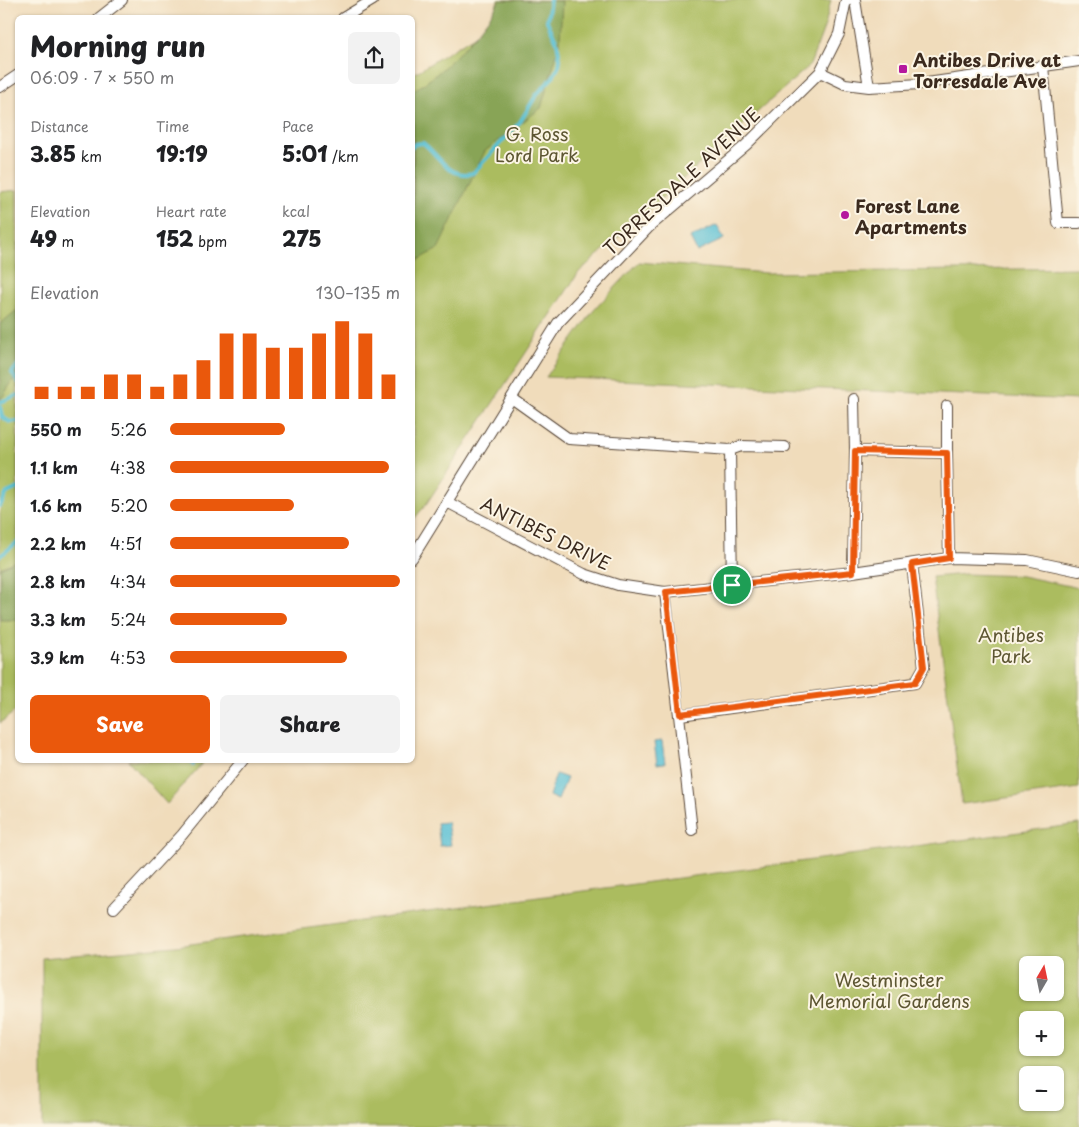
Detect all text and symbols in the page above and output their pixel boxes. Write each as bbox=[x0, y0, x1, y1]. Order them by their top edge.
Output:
text: Morning run bbox=[30, 24, 206, 67]
button: share bbox=[348, 32, 400, 84]
place label: Antibes Drive at Torresdale Ave bbox=[913, 46, 1062, 94]
marker: Antibes Drive at Torresdale Ave bbox=[897, 63, 909, 75]
text: 06:09 · 7 × 550 m bbox=[30, 65, 174, 89]
street label: TORRESDALE AVENUE bbox=[596, 101, 766, 261]
text: Distance bbox=[30, 116, 89, 137]
text: Time bbox=[156, 116, 189, 137]
text: Pace bbox=[282, 116, 314, 137]
park label: G. Ross Lord Park bbox=[495, 120, 579, 168]
text: 3.85 bbox=[30, 137, 76, 169]
text: 19:19 bbox=[156, 137, 208, 169]
text: 5:01 bbox=[282, 137, 327, 169]
text: km bbox=[76, 146, 102, 167]
text: /km bbox=[327, 146, 359, 167]
place label: Forest Lane Apartments bbox=[855, 192, 967, 240]
text: Elevation bbox=[30, 201, 90, 222]
text: Heart rate bbox=[156, 201, 227, 222]
text: kcal bbox=[282, 201, 310, 222]
marker: Forest Lane Apartments bbox=[839, 209, 851, 221]
text: 49 bbox=[30, 222, 57, 254]
text: 152 bbox=[156, 222, 194, 254]
text: 275 bbox=[282, 222, 322, 254]
text: m bbox=[57, 231, 74, 252]
text: bpm bbox=[194, 231, 227, 252]
text: Elevation bbox=[30, 280, 99, 304]
text: 130–135 m bbox=[316, 280, 400, 304]
text: 550 m bbox=[30, 417, 82, 441]
text: 5:26 bbox=[110, 417, 147, 441]
text: 1.1 km bbox=[30, 455, 78, 479]
text: 4:38 bbox=[110, 455, 146, 479]
street label: ANTIBES DRIVE bbox=[476, 490, 616, 576]
text: 1.6 km bbox=[30, 493, 82, 517]
text: 5:20 bbox=[110, 493, 148, 517]
text: 2.2 km bbox=[30, 531, 86, 555]
text: 4:51 bbox=[110, 531, 142, 555]
pin bbox=[711, 564, 753, 606]
text: 2.8 km bbox=[30, 569, 85, 593]
text: 4:34 bbox=[110, 569, 146, 593]
icon: arrive bbox=[718, 571, 746, 599]
text: 3.3 km bbox=[30, 607, 86, 631]
text: 5:24 bbox=[110, 607, 146, 631]
park label: Antibes Park bbox=[978, 621, 1044, 669]
text: 3.9 km bbox=[30, 645, 85, 669]
text: 4:53 bbox=[110, 645, 146, 669]
button: Save bbox=[30, 695, 210, 753]
button: Share bbox=[220, 695, 400, 753]
north arrow bbox=[1019, 956, 1064, 1001]
map controls bbox=[1019, 956, 1064, 1111]
park label: Westminster Memorial Gardens bbox=[808, 966, 970, 1014]
button: + bbox=[1019, 1011, 1064, 1056]
button: − bbox=[1019, 1066, 1064, 1111]

